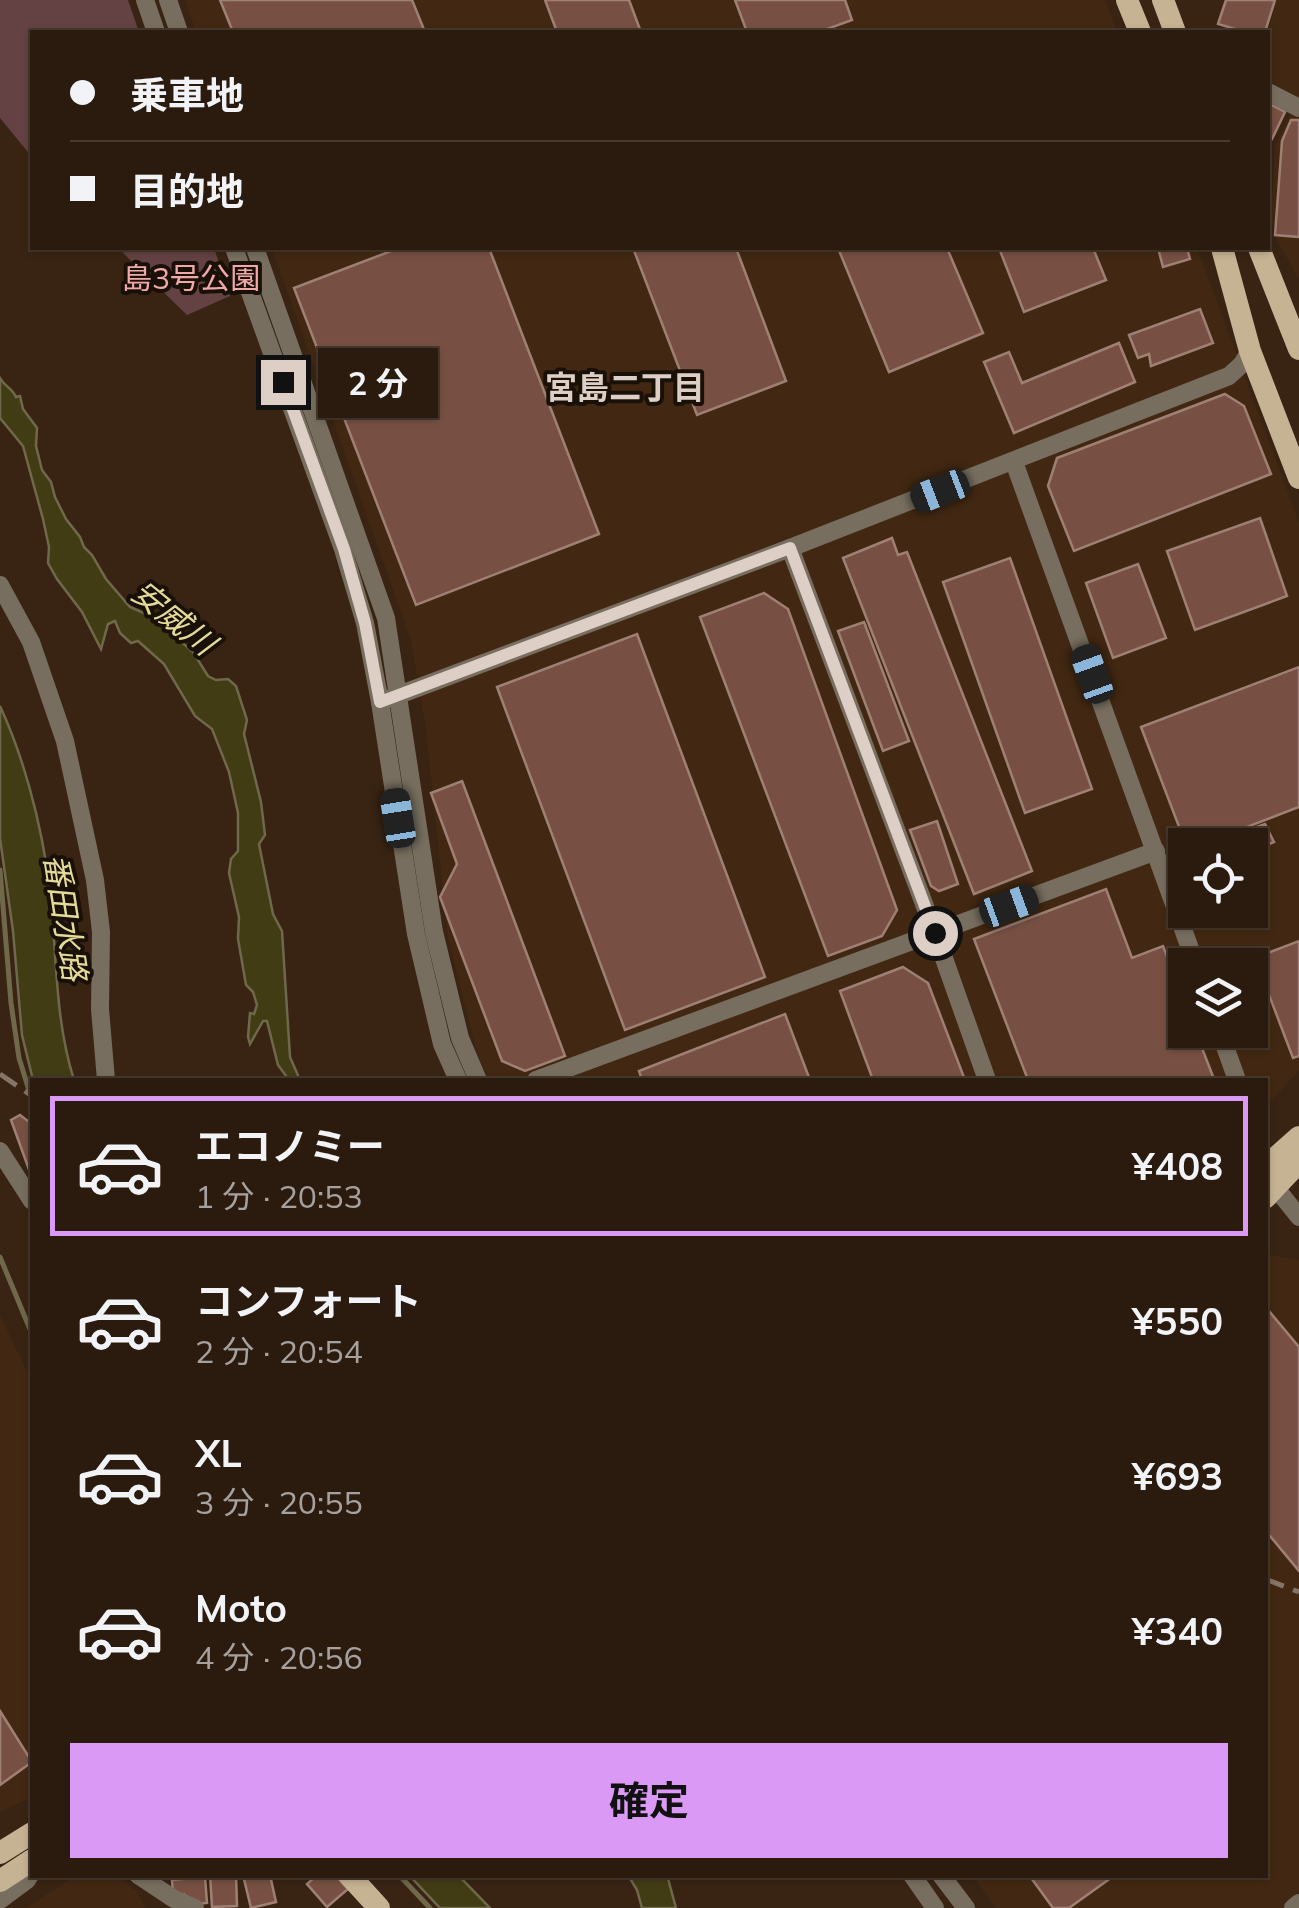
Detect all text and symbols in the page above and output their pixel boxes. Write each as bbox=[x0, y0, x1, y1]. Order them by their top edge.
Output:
text: 乗車地 bbox=[130, 71, 244, 119]
text: 目的地 bbox=[130, 167, 244, 215]
park label: 島3号公園 bbox=[122, 259, 260, 297]
callout: 2 分 bbox=[318, 347, 438, 417]
route end bbox=[261, 360, 306, 405]
text: 2 分 bbox=[348, 363, 408, 403]
district label: 宮島二丁目 bbox=[545, 367, 705, 407]
car bbox=[907, 466, 973, 516]
water label: 安威川 bbox=[124, 571, 226, 665]
car bbox=[1068, 641, 1116, 707]
car bbox=[378, 786, 418, 850]
map controls bbox=[1168, 828, 1268, 1048]
button: locate bbox=[1168, 828, 1268, 928]
water label: 番田水路 bbox=[36, 851, 96, 986]
car bbox=[976, 882, 1042, 930]
route start bbox=[913, 911, 958, 956]
button: layers bbox=[1168, 948, 1268, 1048]
icon: car bbox=[75, 1121, 165, 1211]
text: エコノミー bbox=[195, 1122, 385, 1170]
text: ¥408 bbox=[1132, 1142, 1223, 1190]
text: 1 分 · 20:53 bbox=[195, 1176, 363, 1216]
icon: car bbox=[75, 1276, 165, 1366]
text: コンフォート bbox=[195, 1277, 422, 1325]
text: ¥550 bbox=[1132, 1297, 1223, 1345]
text: 2 分 · 20:54 bbox=[195, 1331, 363, 1371]
text: XL bbox=[195, 1429, 242, 1477]
icon: car bbox=[75, 1431, 165, 1521]
text: ¥693 bbox=[1132, 1452, 1223, 1500]
text: 3 分 · 20:55 bbox=[195, 1482, 363, 1522]
text: Moto bbox=[195, 1584, 287, 1632]
icon: car bbox=[75, 1586, 165, 1676]
text: ¥340 bbox=[1132, 1607, 1223, 1655]
text: 4 分 · 20:56 bbox=[195, 1637, 363, 1677]
button: 確定 bbox=[70, 1743, 1228, 1858]

